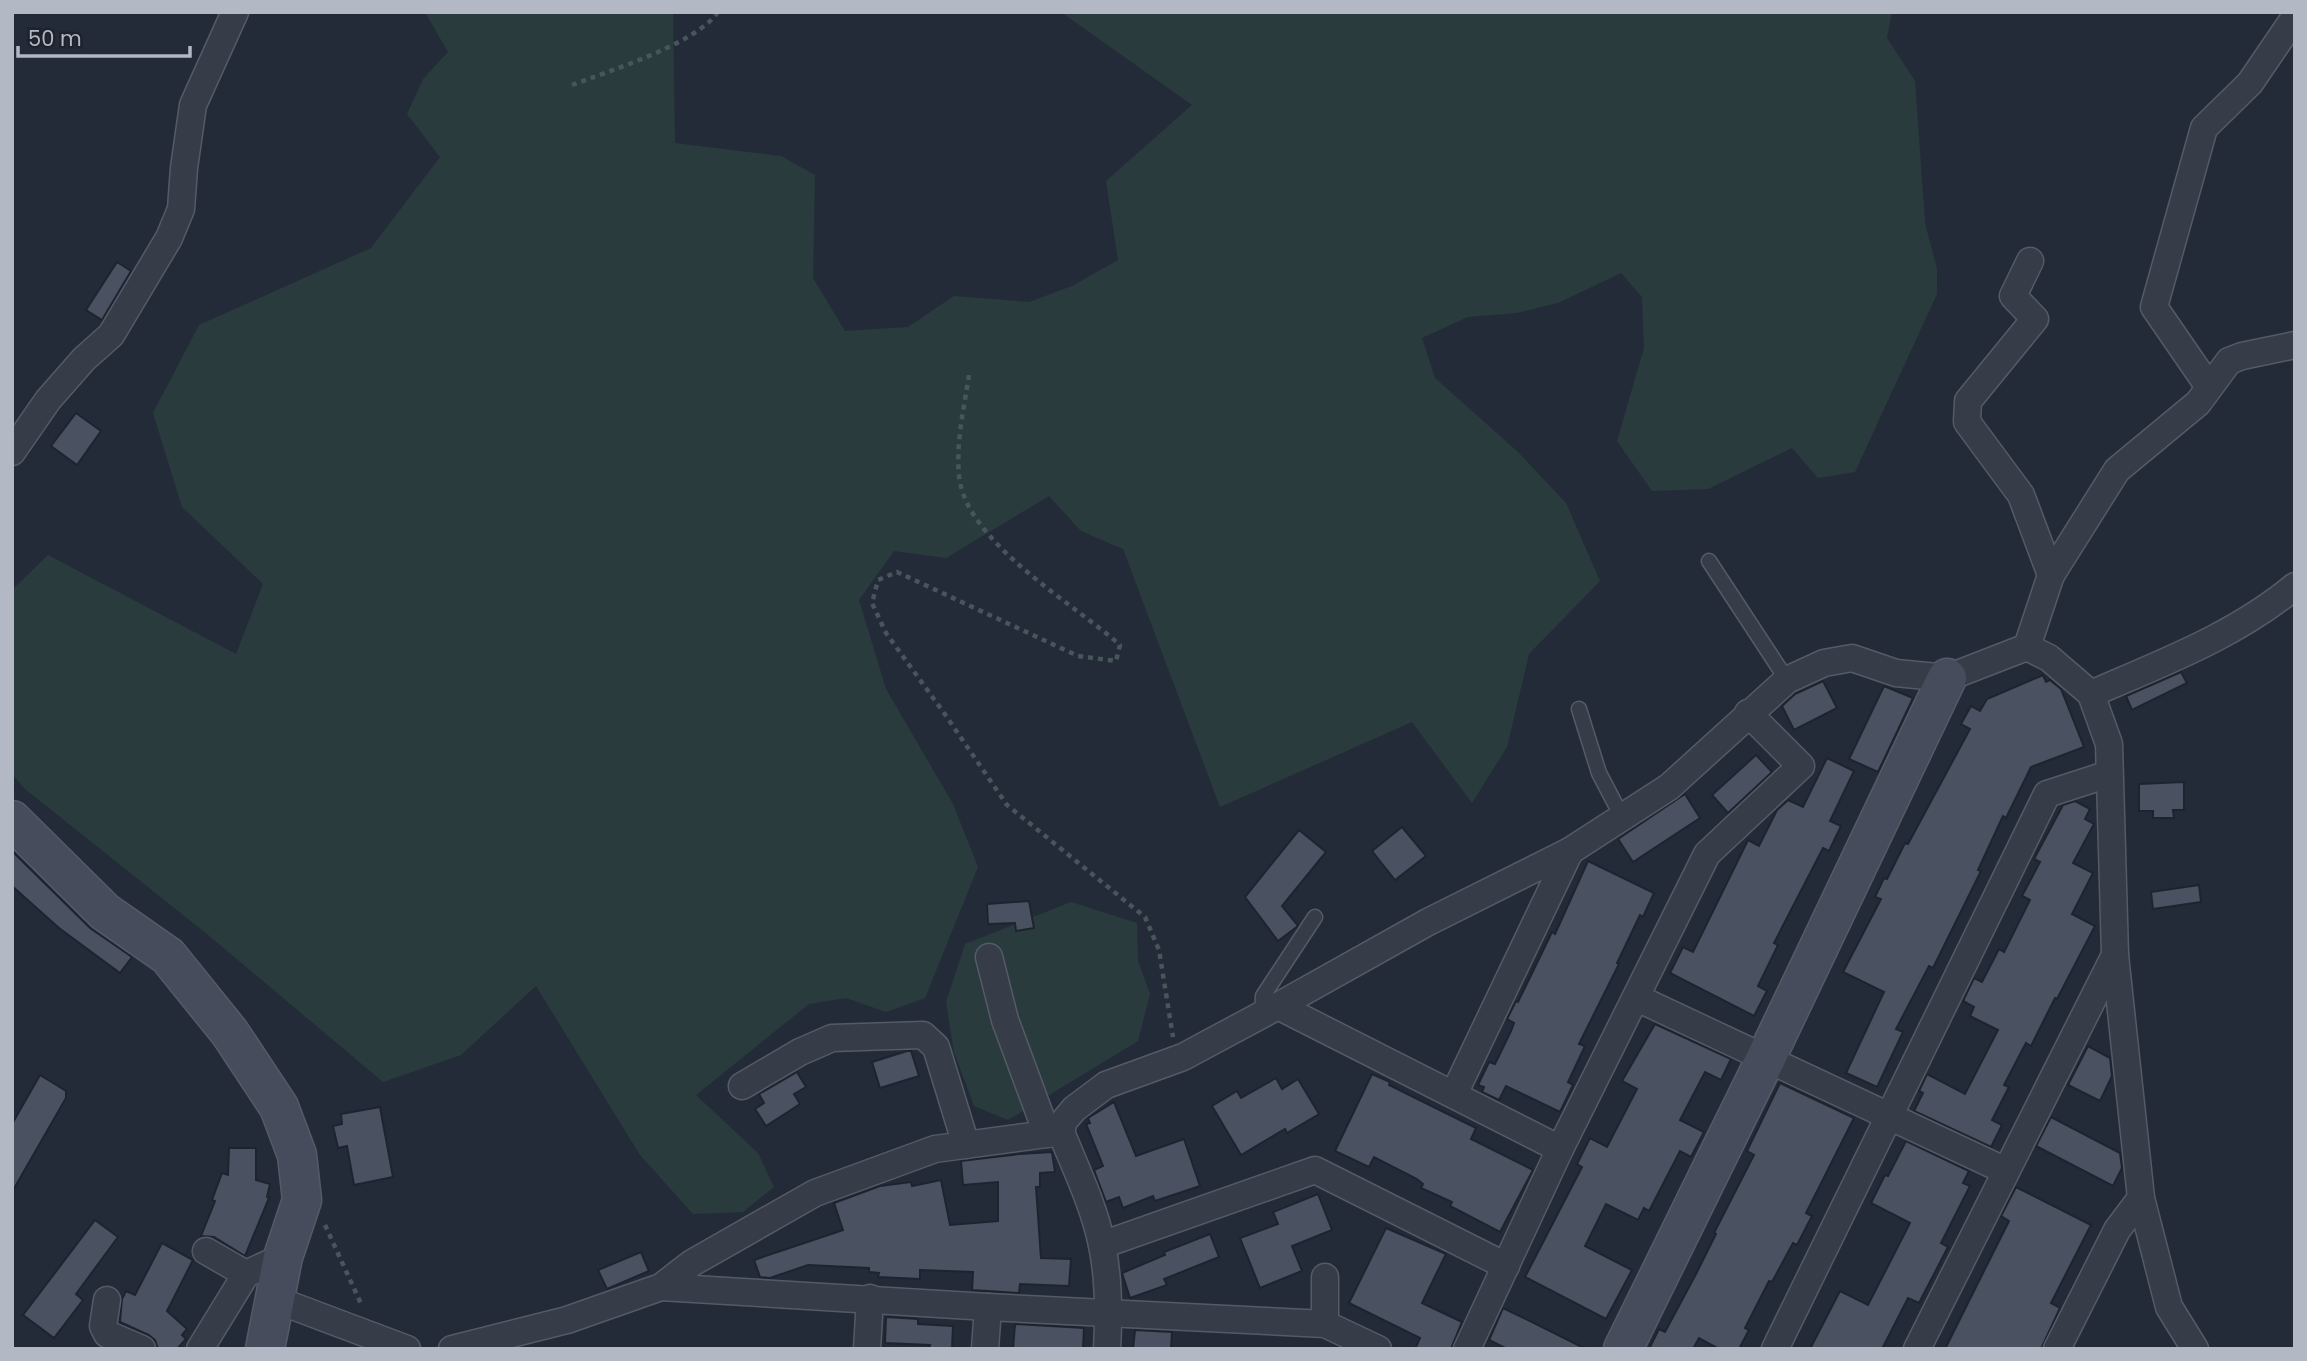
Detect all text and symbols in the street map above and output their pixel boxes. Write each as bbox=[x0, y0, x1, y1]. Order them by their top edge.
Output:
scale bar bbox=[18, 14, 189, 58]
text: 50 m bbox=[28, 24, 82, 53]

